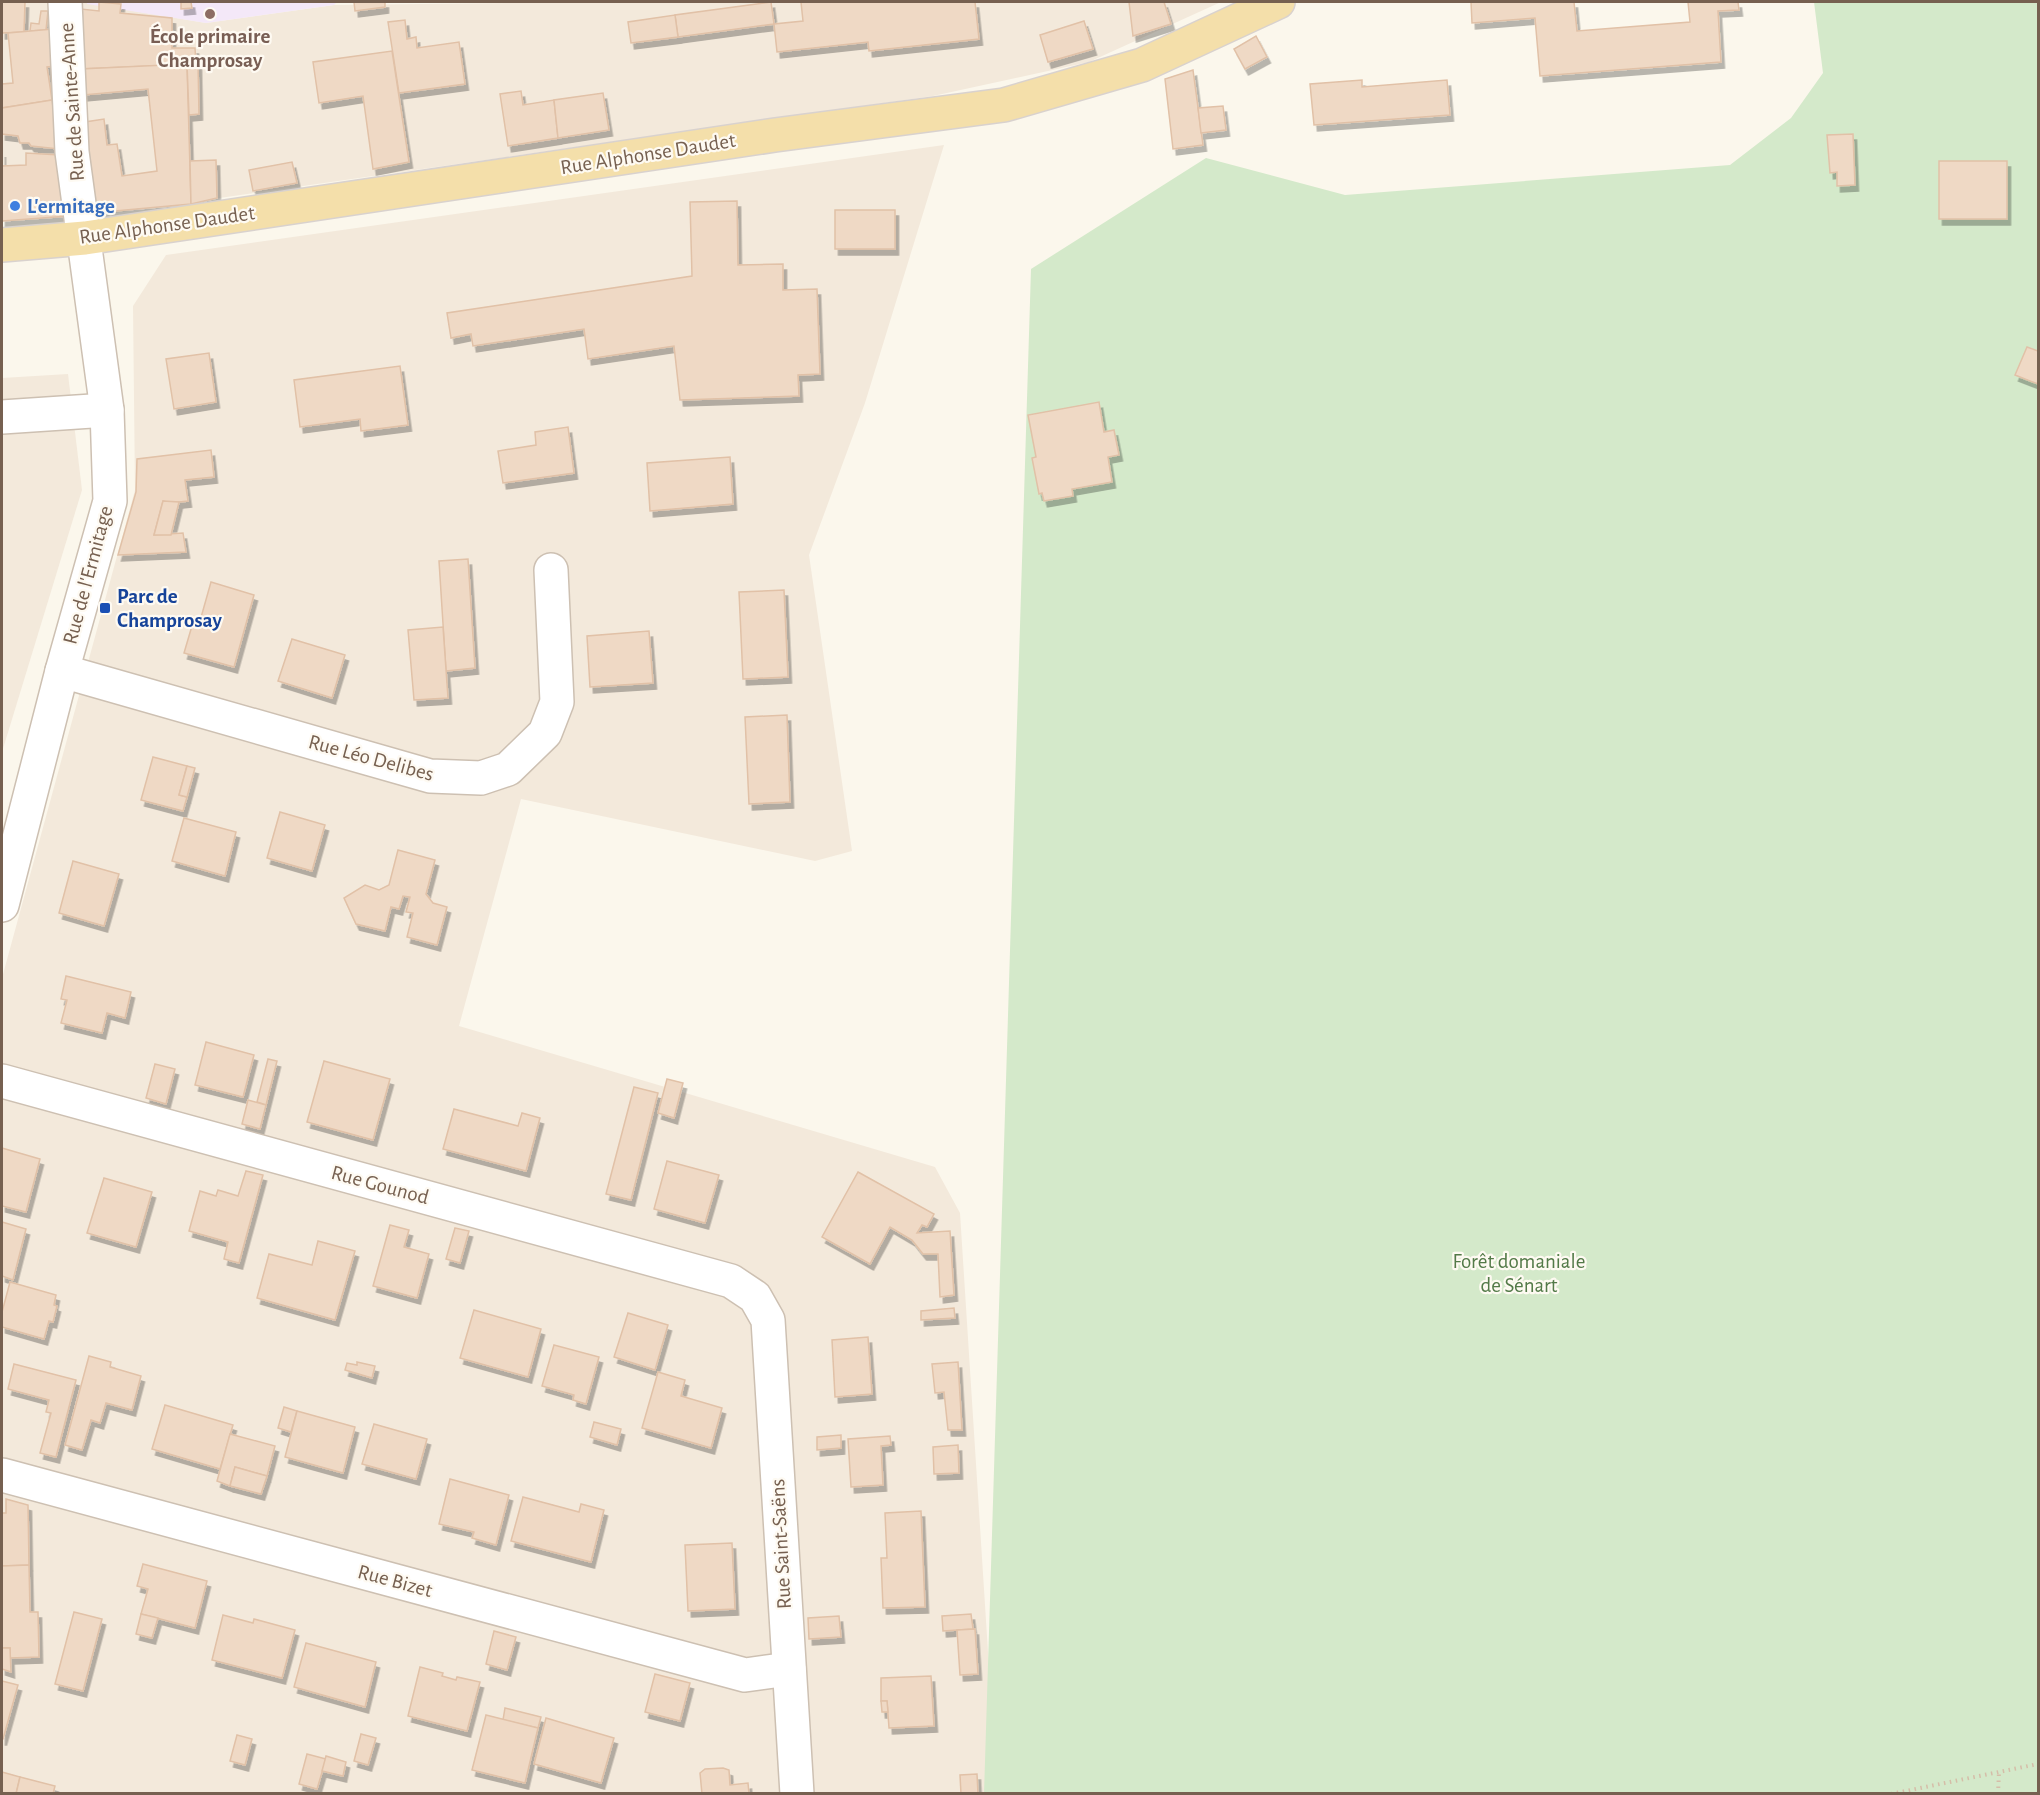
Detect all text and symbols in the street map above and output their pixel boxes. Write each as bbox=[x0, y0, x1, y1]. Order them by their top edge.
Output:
marker: École primaire Champrosay bbox=[203, 7, 217, 21]
street label: Rue de Sainte-Anne bbox=[56, 22, 88, 182]
place label: École primaire Champrosay bbox=[150, 23, 270, 71]
street label: Rue Alphonse Daudet bbox=[559, 130, 737, 178]
place label: L'ermitage bbox=[27, 196, 115, 217]
marker: L'ermitage bbox=[8, 199, 22, 213]
street label: Rue Alphonse Daudet bbox=[78, 202, 256, 248]
street label: Rue de l'Ermitage bbox=[59, 503, 117, 647]
place label: Parc de Champrosay bbox=[117, 586, 223, 631]
marker: Parc de Champrosay bbox=[98, 601, 112, 615]
street label: Rue Léo Delibes bbox=[306, 731, 436, 785]
street label: Rue Gounod bbox=[329, 1162, 431, 1208]
park label: Forêt domaniale de Sénart bbox=[1453, 1251, 1585, 1296]
street label: Rue Saint-Saëns bbox=[767, 1478, 795, 1610]
street label: Rue Bizet bbox=[355, 1561, 435, 1601]

